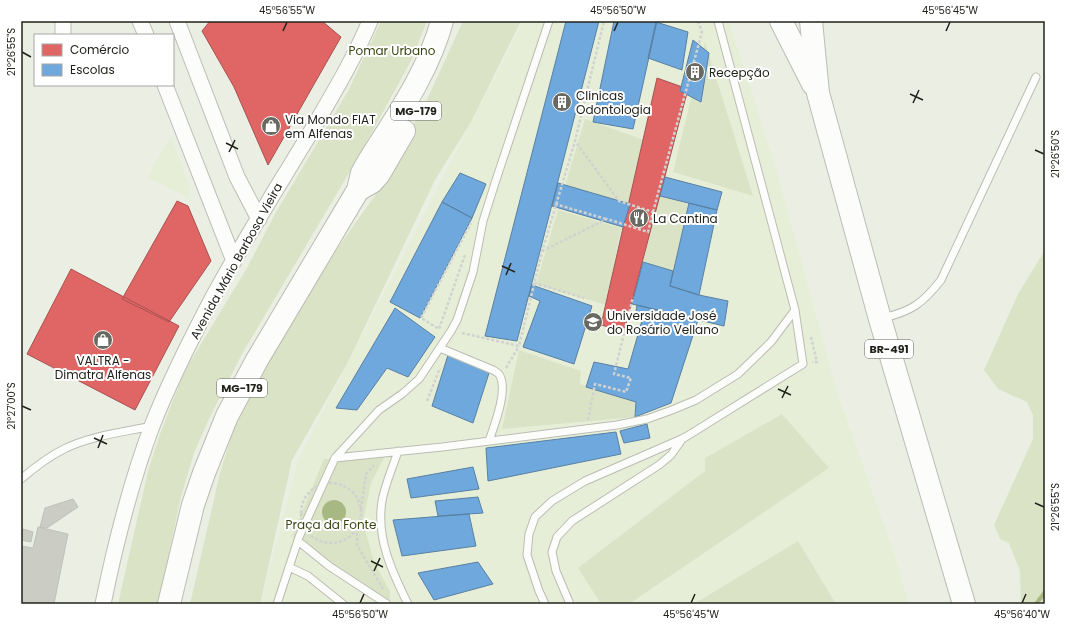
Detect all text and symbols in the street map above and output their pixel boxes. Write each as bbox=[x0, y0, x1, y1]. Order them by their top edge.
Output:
text: 45°56'55"W bbox=[259, 3, 315, 18]
text: 45°56'50"W bbox=[590, 3, 646, 18]
text: 45°56'45"W bbox=[922, 3, 978, 18]
text: 21°26'55"S bbox=[4, 28, 19, 76]
legend bbox=[34, 34, 174, 86]
text: Comércio bbox=[70, 41, 129, 58]
park label: Pomar Urbano bbox=[349, 42, 436, 59]
text: Escolas bbox=[70, 61, 115, 78]
building icon: Recepção bbox=[684, 61, 706, 83]
place label: Recepção bbox=[709, 64, 770, 81]
place label: Clinicas Odontologia bbox=[576, 87, 651, 118]
building icon: Clinicas Odontologia bbox=[551, 91, 573, 113]
road number: MG-179 bbox=[391, 102, 441, 120]
place label: Via Mondo FIAT em Alfenas bbox=[285, 111, 376, 142]
shop icon: Via Mondo FIAT em Alfenas bbox=[260, 115, 282, 137]
text: 21°26'50"S bbox=[1048, 130, 1063, 178]
street label: Avenida Mário Barbosa Vieira bbox=[186, 180, 286, 342]
restaurant icon: La Cantina bbox=[628, 207, 650, 229]
place label: La Cantina bbox=[653, 210, 718, 227]
place label: Universidade José do Rosário Vellano bbox=[607, 307, 719, 338]
school or university icon: Universidade José do Rosário Vellano bbox=[582, 311, 604, 333]
shop icon: VALTRA - Dimatra Alfenas bbox=[92, 329, 114, 351]
road number: BR-491 bbox=[865, 340, 913, 358]
place label: VALTRA - Dimatra Alfenas bbox=[55, 352, 151, 383]
road number: MG-179 bbox=[217, 379, 267, 397]
text: 21°27'00"S bbox=[4, 382, 19, 430]
text: 21°26'55"S bbox=[1048, 483, 1063, 531]
park label: Praça da Fonte bbox=[286, 516, 376, 533]
text: 45°56'50"W bbox=[332, 607, 388, 622]
text: 45°56'45"W bbox=[663, 607, 719, 622]
text: 45°56'40"W bbox=[994, 607, 1050, 622]

